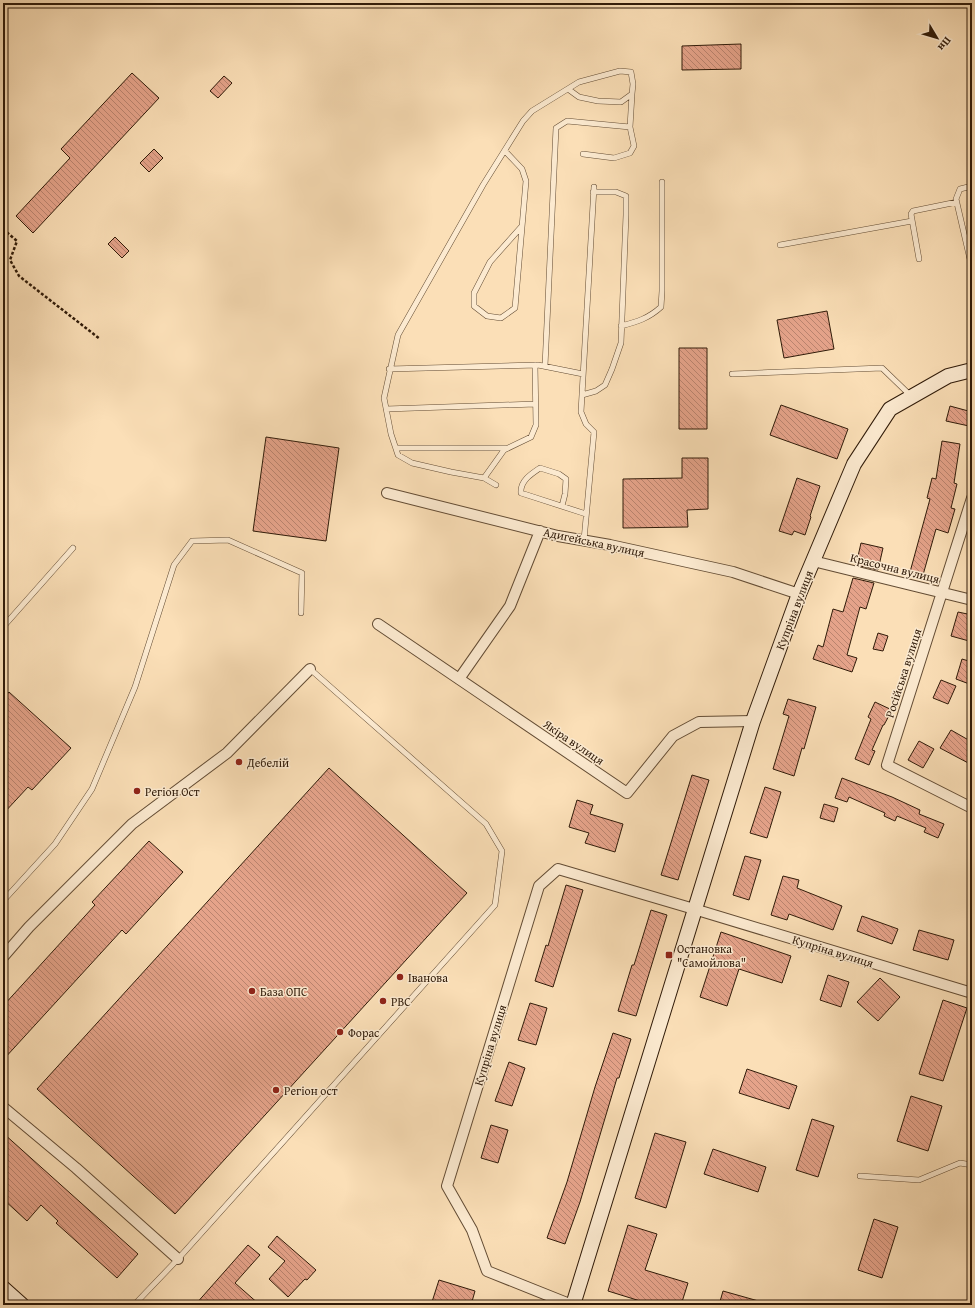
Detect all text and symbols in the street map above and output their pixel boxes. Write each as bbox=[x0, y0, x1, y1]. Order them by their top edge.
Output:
north arrow bbox=[917, 18, 957, 58]
text: Пн bbox=[934, 34, 956, 55]
street label: Адигейська вулиця bbox=[542, 523, 646, 561]
street label: Красочна вулиця bbox=[849, 549, 941, 587]
street label: Купріна вулиця bbox=[771, 568, 817, 652]
street label: Російська вулиця bbox=[881, 626, 925, 720]
street label: Якіра вулиця bbox=[539, 715, 608, 769]
place label: Дебелій bbox=[246, 754, 289, 771]
marker: Дебелій bbox=[234, 757, 244, 767]
place label: Регіон Ост bbox=[145, 783, 200, 800]
marker: Регіон Ост bbox=[132, 786, 142, 796]
street label: Купріна вулиця bbox=[790, 931, 876, 971]
place label: Остановка "Самойлова" bbox=[677, 940, 746, 971]
marker: Остановка "Самойлова" bbox=[664, 950, 674, 960]
place label: Іванова bbox=[408, 969, 448, 986]
marker: Іванова bbox=[395, 972, 405, 982]
place label: База ОПС bbox=[260, 983, 308, 1000]
marker: База ОПС bbox=[247, 986, 257, 996]
place label: РВС bbox=[391, 993, 411, 1010]
marker: РВС bbox=[378, 996, 388, 1006]
street label: Купріна вулиця bbox=[470, 1002, 510, 1088]
place label: Форас bbox=[348, 1024, 380, 1041]
marker: Форас bbox=[335, 1027, 345, 1037]
place label: Регіон ост bbox=[284, 1082, 338, 1099]
marker: Регіон ост bbox=[271, 1085, 281, 1095]

